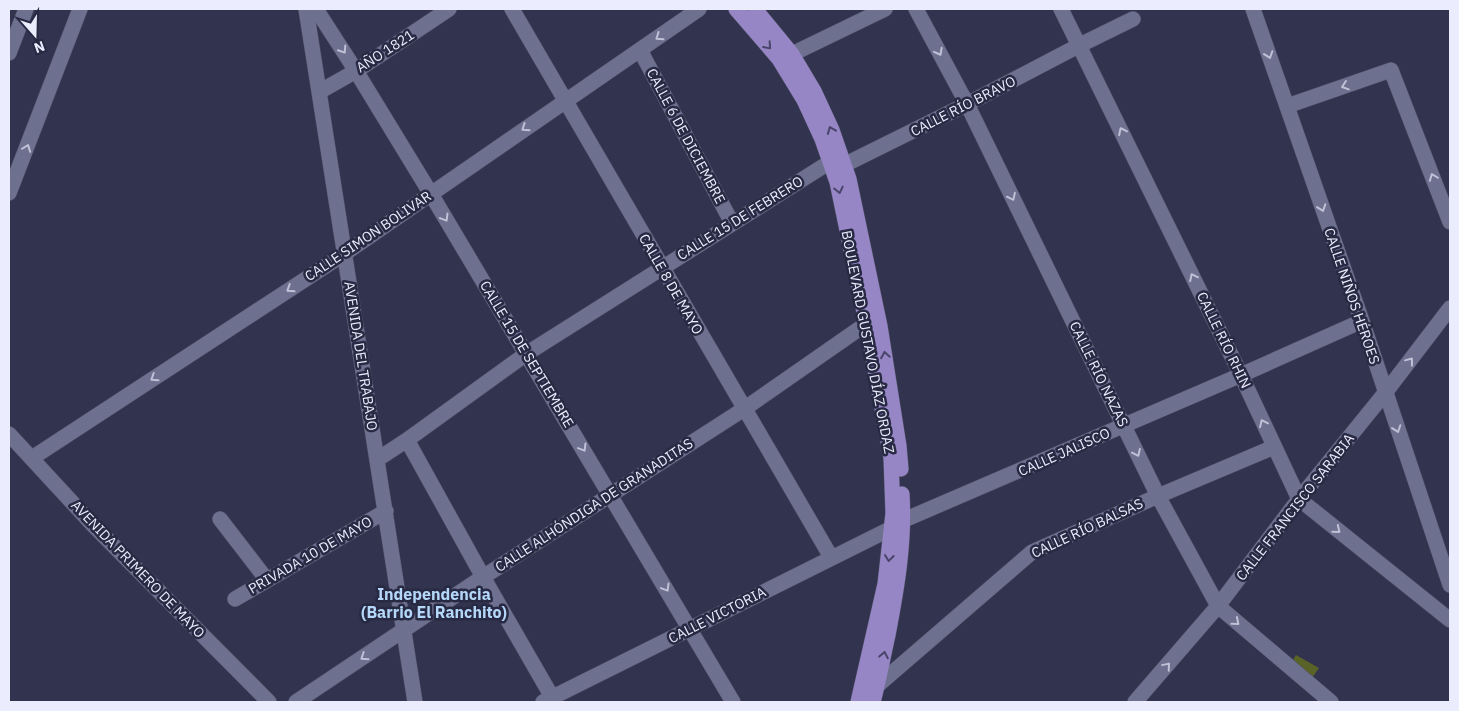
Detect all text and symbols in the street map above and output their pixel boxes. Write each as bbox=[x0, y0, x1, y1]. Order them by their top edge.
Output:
north arrow bbox=[10, 10, 60, 60]
street label: AÑO 1821 bbox=[353, 26, 417, 76]
one-way arrow bbox=[656, 31, 665, 40]
text: N bbox=[32, 37, 47, 57]
one-way arrow bbox=[762, 40, 771, 49]
one-way arrow bbox=[337, 44, 346, 53]
one-way arrow bbox=[933, 46, 943, 55]
one-way arrow bbox=[1263, 50, 1273, 59]
street label: CALLE 6 DE DICIEMBRE bbox=[643, 65, 729, 207]
street label: CALLE RÍO BRAVO bbox=[907, 71, 1019, 140]
one-way arrow bbox=[1341, 80, 1350, 90]
one-way arrow bbox=[521, 122, 531, 131]
one-way arrow bbox=[827, 126, 837, 134]
one-way arrow bbox=[1118, 127, 1128, 136]
one-way arrow bbox=[21, 144, 31, 153]
street label: CALLE 15 DE FEBRERO bbox=[674, 172, 806, 264]
one-way arrow bbox=[1428, 173, 1439, 182]
one-way arrow bbox=[833, 186, 843, 195]
street label: CALLE SIMON BOLIVAR bbox=[301, 187, 435, 285]
one-way arrow bbox=[1006, 192, 1017, 201]
one-way arrow bbox=[1317, 204, 1327, 212]
one-way arrow bbox=[439, 213, 449, 222]
street label: CALLE NIÑOS HÉROES bbox=[1320, 225, 1385, 367]
street label: BOULEVARD GUSTAVO DÍAZ ORDAZ bbox=[838, 229, 899, 455]
street label: CALLE 8 DE MAYO bbox=[635, 231, 707, 338]
one-way arrow bbox=[1189, 273, 1199, 282]
street label: CALLE 15 DE SEPTIEMBRE bbox=[476, 277, 578, 431]
street label: AVENIDA DEL TRABAJO bbox=[340, 280, 382, 432]
one-way arrow bbox=[286, 283, 296, 292]
street label: CALLE RÍO RHIN bbox=[1193, 288, 1256, 391]
street label: CALLE RÍO NAZAS bbox=[1066, 318, 1133, 430]
one-way arrow bbox=[880, 351, 891, 359]
one-way arrow bbox=[1404, 357, 1413, 367]
one-way arrow bbox=[150, 372, 159, 382]
one-way arrow bbox=[1260, 420, 1270, 429]
street label: CALLE JALISCO bbox=[1015, 424, 1113, 480]
one-way arrow bbox=[1391, 424, 1401, 432]
street label: CALLE FRANCISCO SARABIA bbox=[1232, 430, 1358, 584]
street label: CALLE ALHÓNDIGA DE GRANADITAS bbox=[491, 433, 696, 576]
one-way arrow bbox=[576, 442, 586, 451]
one-way arrow bbox=[1131, 448, 1142, 457]
street label: CALLE RÍO BALSAS bbox=[1028, 493, 1146, 562]
street label: AVENIDA PRIMERO DE MAYO bbox=[67, 496, 209, 642]
street label: PRIVADA 10 DE MAYO bbox=[245, 512, 375, 598]
one-way arrow bbox=[1331, 524, 1340, 532]
one-way arrow bbox=[884, 553, 894, 562]
one-way arrow bbox=[659, 582, 669, 591]
street label: CALLE VICTORIA bbox=[665, 583, 769, 647]
district label: Independencia (Barrio El Ranchito) bbox=[361, 584, 507, 622]
one-way arrow bbox=[1230, 616, 1239, 625]
one-way arrow bbox=[878, 650, 888, 659]
one-way arrow bbox=[360, 651, 369, 660]
one-way arrow bbox=[1162, 663, 1170, 672]

